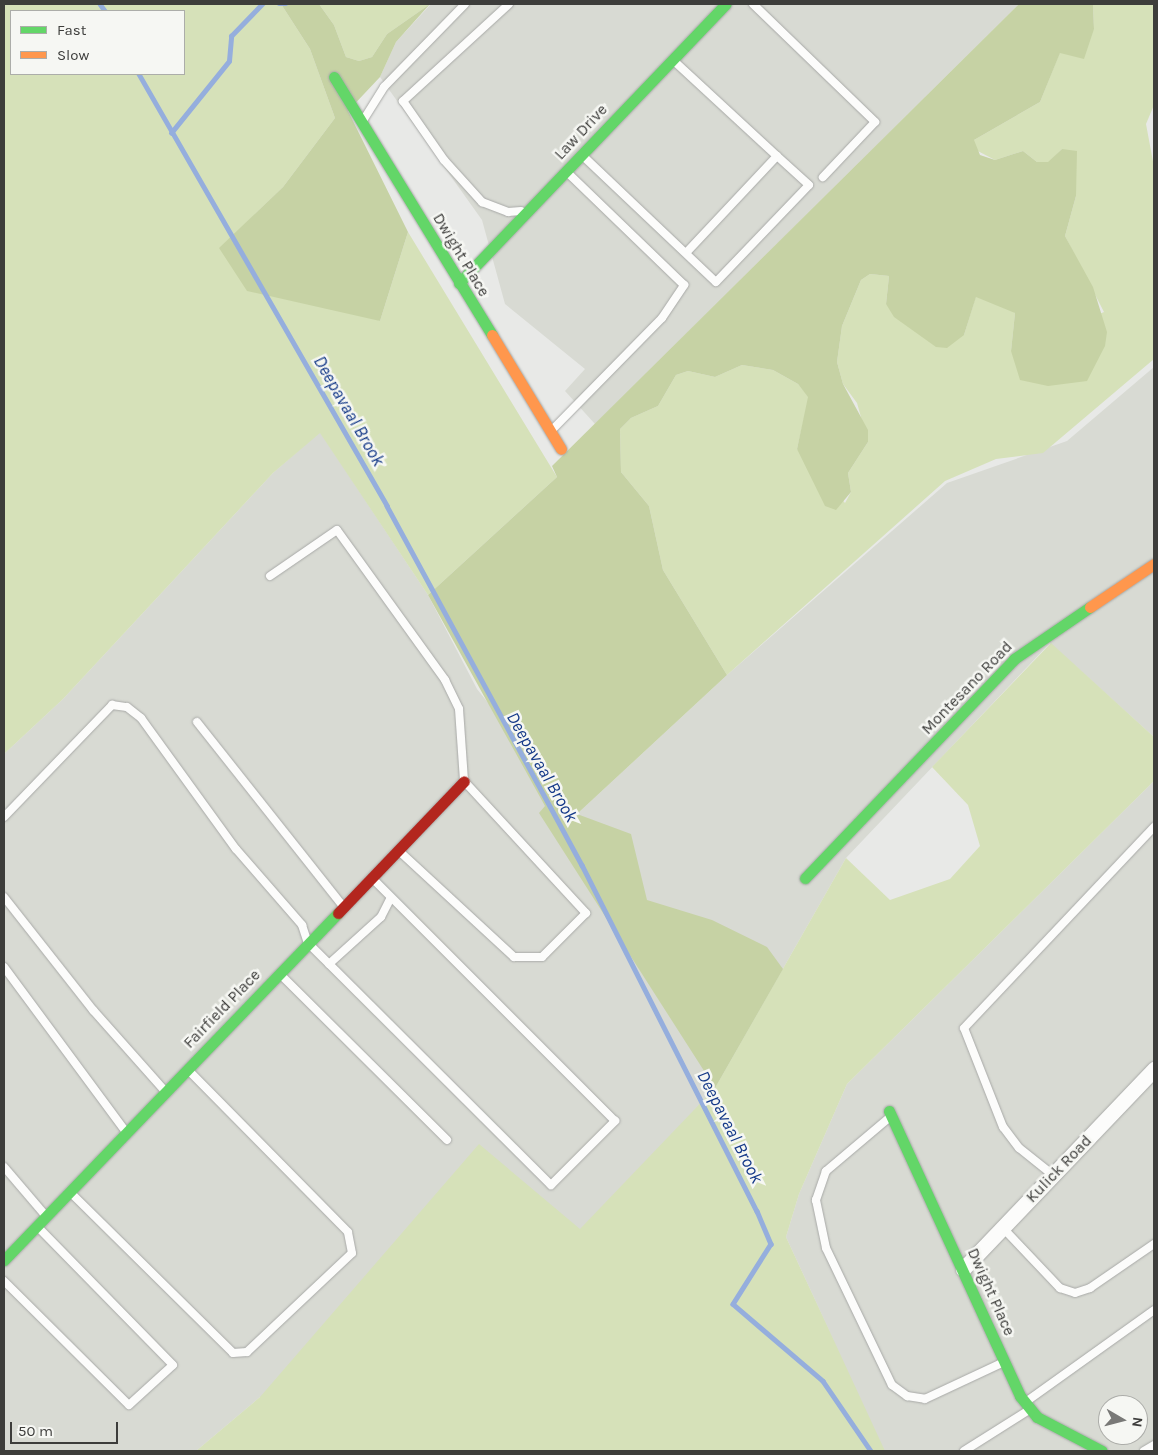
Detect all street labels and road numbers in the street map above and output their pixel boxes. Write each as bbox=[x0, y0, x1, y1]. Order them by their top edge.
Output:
street label: Law Drive bbox=[550, 100, 612, 164]
street label: Dwight Place bbox=[429, 210, 493, 300]
street label: Montesano Road bbox=[918, 637, 1016, 739]
street label: Fairfield Place bbox=[180, 966, 264, 1052]
street label: Kulick Road bbox=[1022, 1131, 1096, 1207]
street label: Dwight Place bbox=[963, 1245, 1019, 1339]

